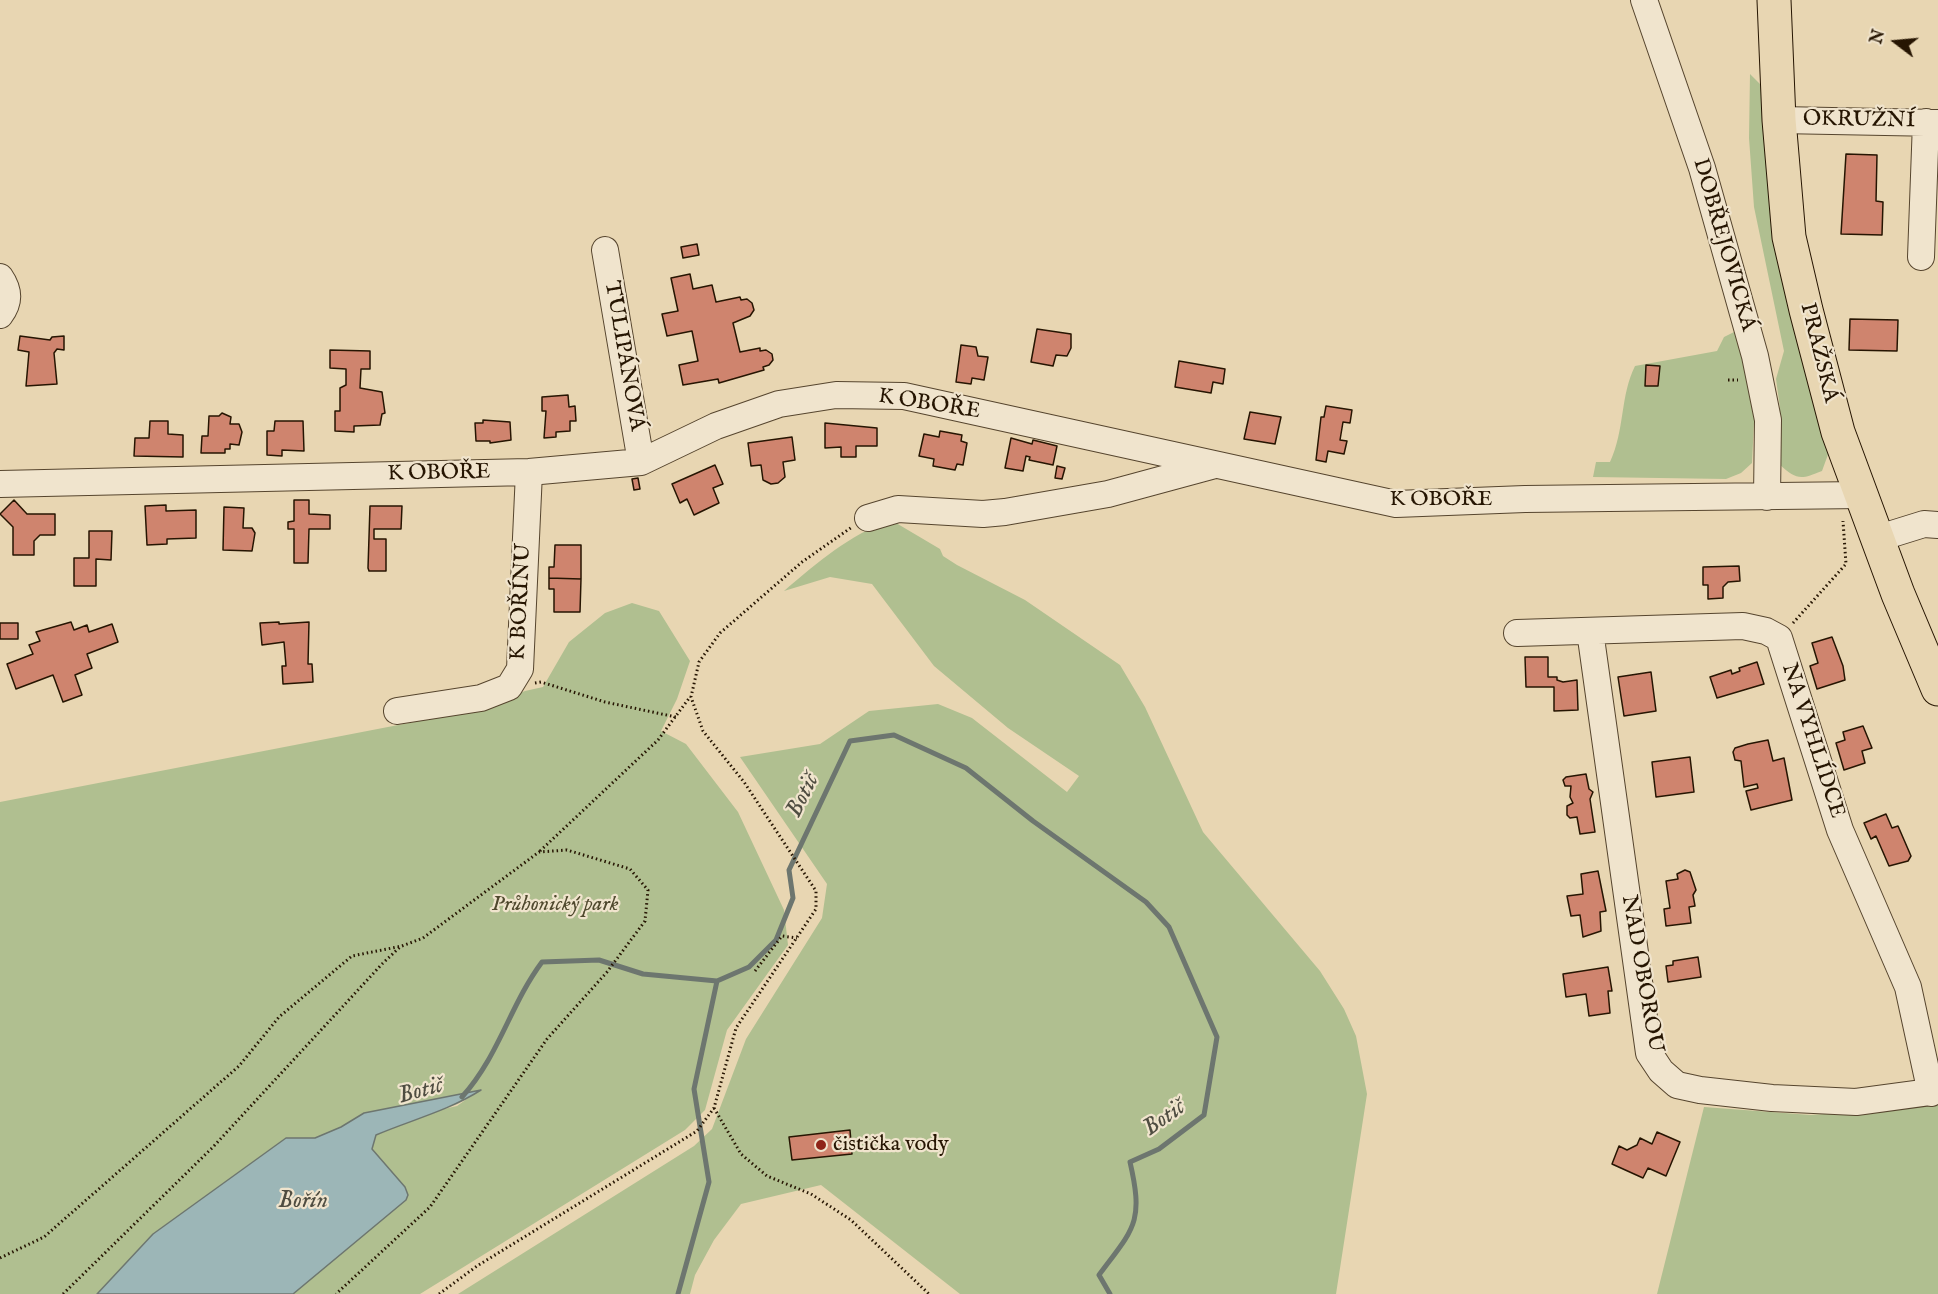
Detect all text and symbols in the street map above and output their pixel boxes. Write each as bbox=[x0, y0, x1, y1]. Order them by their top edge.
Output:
north arrow bbox=[1866, 12, 1926, 72]
text: N bbox=[1867, 28, 1890, 46]
street label: OKRUŽNÍ bbox=[1803, 107, 1915, 135]
street label: DOBŘEJOVICKÁ bbox=[1686, 156, 1760, 334]
street label: TULIPÁNOVÁ bbox=[597, 279, 649, 433]
street label: PRAŽSKÁ bbox=[1793, 300, 1843, 406]
street label: K OBOŘE bbox=[876, 384, 982, 426]
street label: K OBOŘE bbox=[387, 460, 491, 488]
street label: K OBOŘE bbox=[1389, 487, 1493, 513]
street label: K BOŘÍNU bbox=[506, 543, 538, 661]
street label: NA VYHLÍDCE bbox=[1775, 660, 1849, 822]
water label: Botič bbox=[781, 769, 827, 823]
park label: Průhonický park bbox=[491, 892, 619, 918]
street label: NAD OBOROU bbox=[1614, 893, 1668, 1055]
water label: Botič bbox=[395, 1072, 447, 1112]
water label: Botič bbox=[1138, 1094, 1192, 1144]
place label: čistička vody bbox=[833, 1132, 949, 1158]
marker: čistička vody bbox=[814, 1138, 828, 1152]
water label: Bořín bbox=[278, 1188, 328, 1216]

